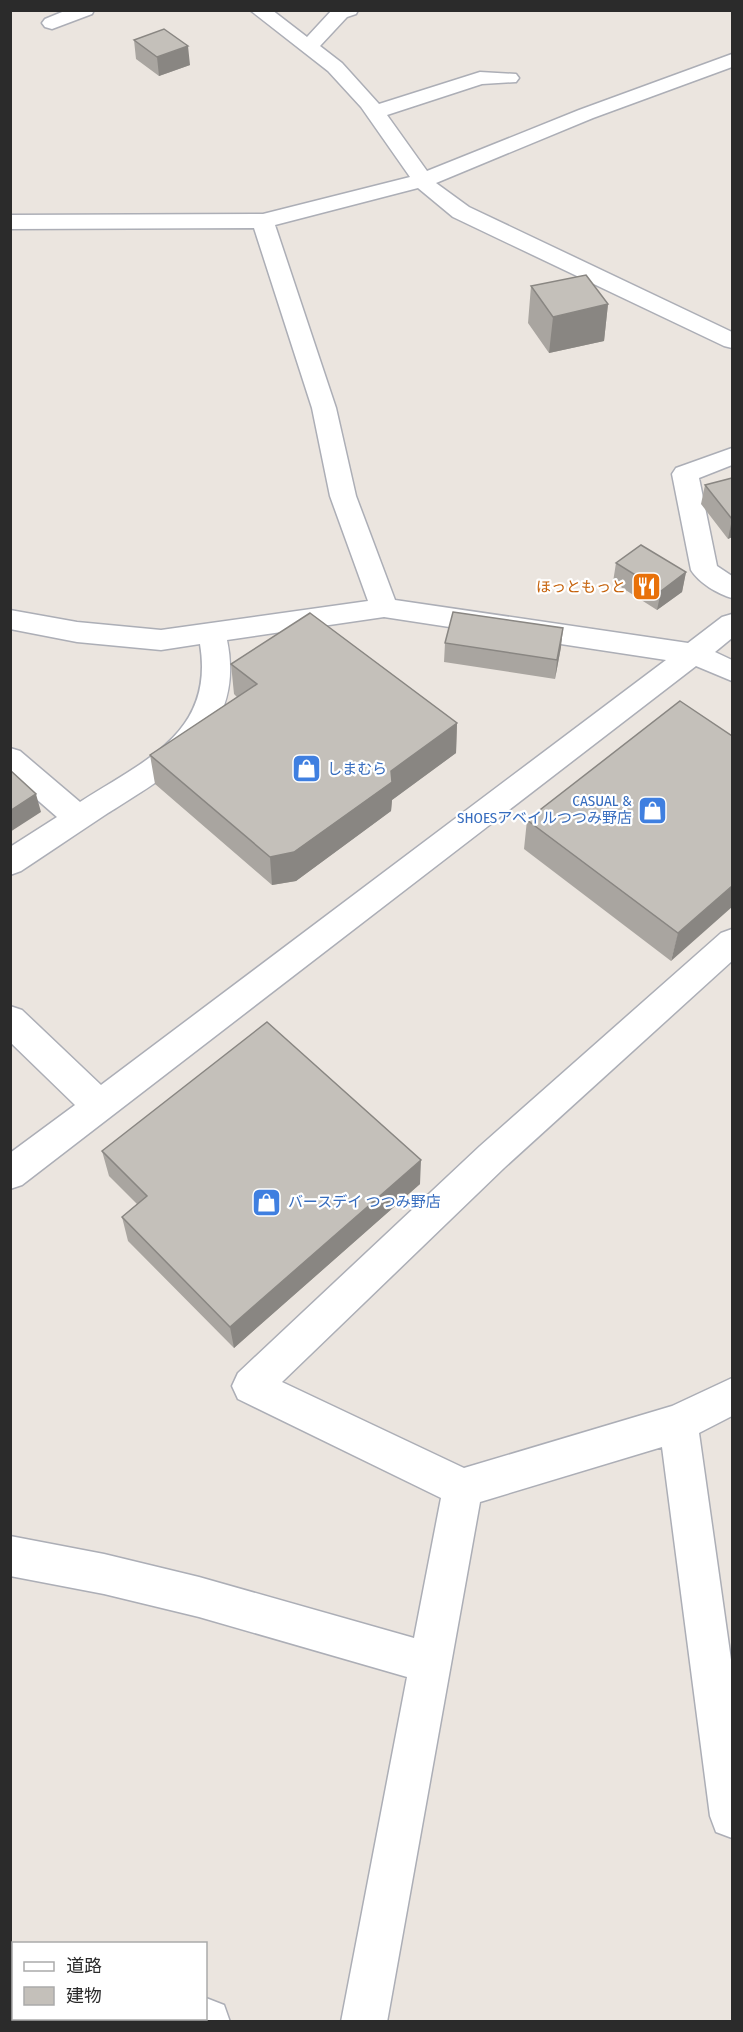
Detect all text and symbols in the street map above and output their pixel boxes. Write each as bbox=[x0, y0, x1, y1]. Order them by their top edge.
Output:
restaurant icon: ほっともっと bbox=[631, 571, 663, 603]
place label: ほっともっと bbox=[536, 578, 626, 596]
shop icon: しまむら bbox=[290, 753, 322, 785]
place label: しまむら bbox=[327, 760, 387, 778]
place label: CASUAL & SHOESアベイルつつみ野店 bbox=[457, 792, 632, 827]
shop icon: CASUAL & SHOESアベイルつつみ野店 bbox=[637, 794, 669, 826]
shop icon: バースデイ つつみ野店 bbox=[251, 1186, 283, 1218]
place label: バースデイ つつみ野店 bbox=[288, 1193, 441, 1211]
legend bbox=[12, 1942, 207, 2020]
text: 道路 bbox=[66, 1955, 102, 1977]
text: 建物 bbox=[66, 1985, 102, 2007]

